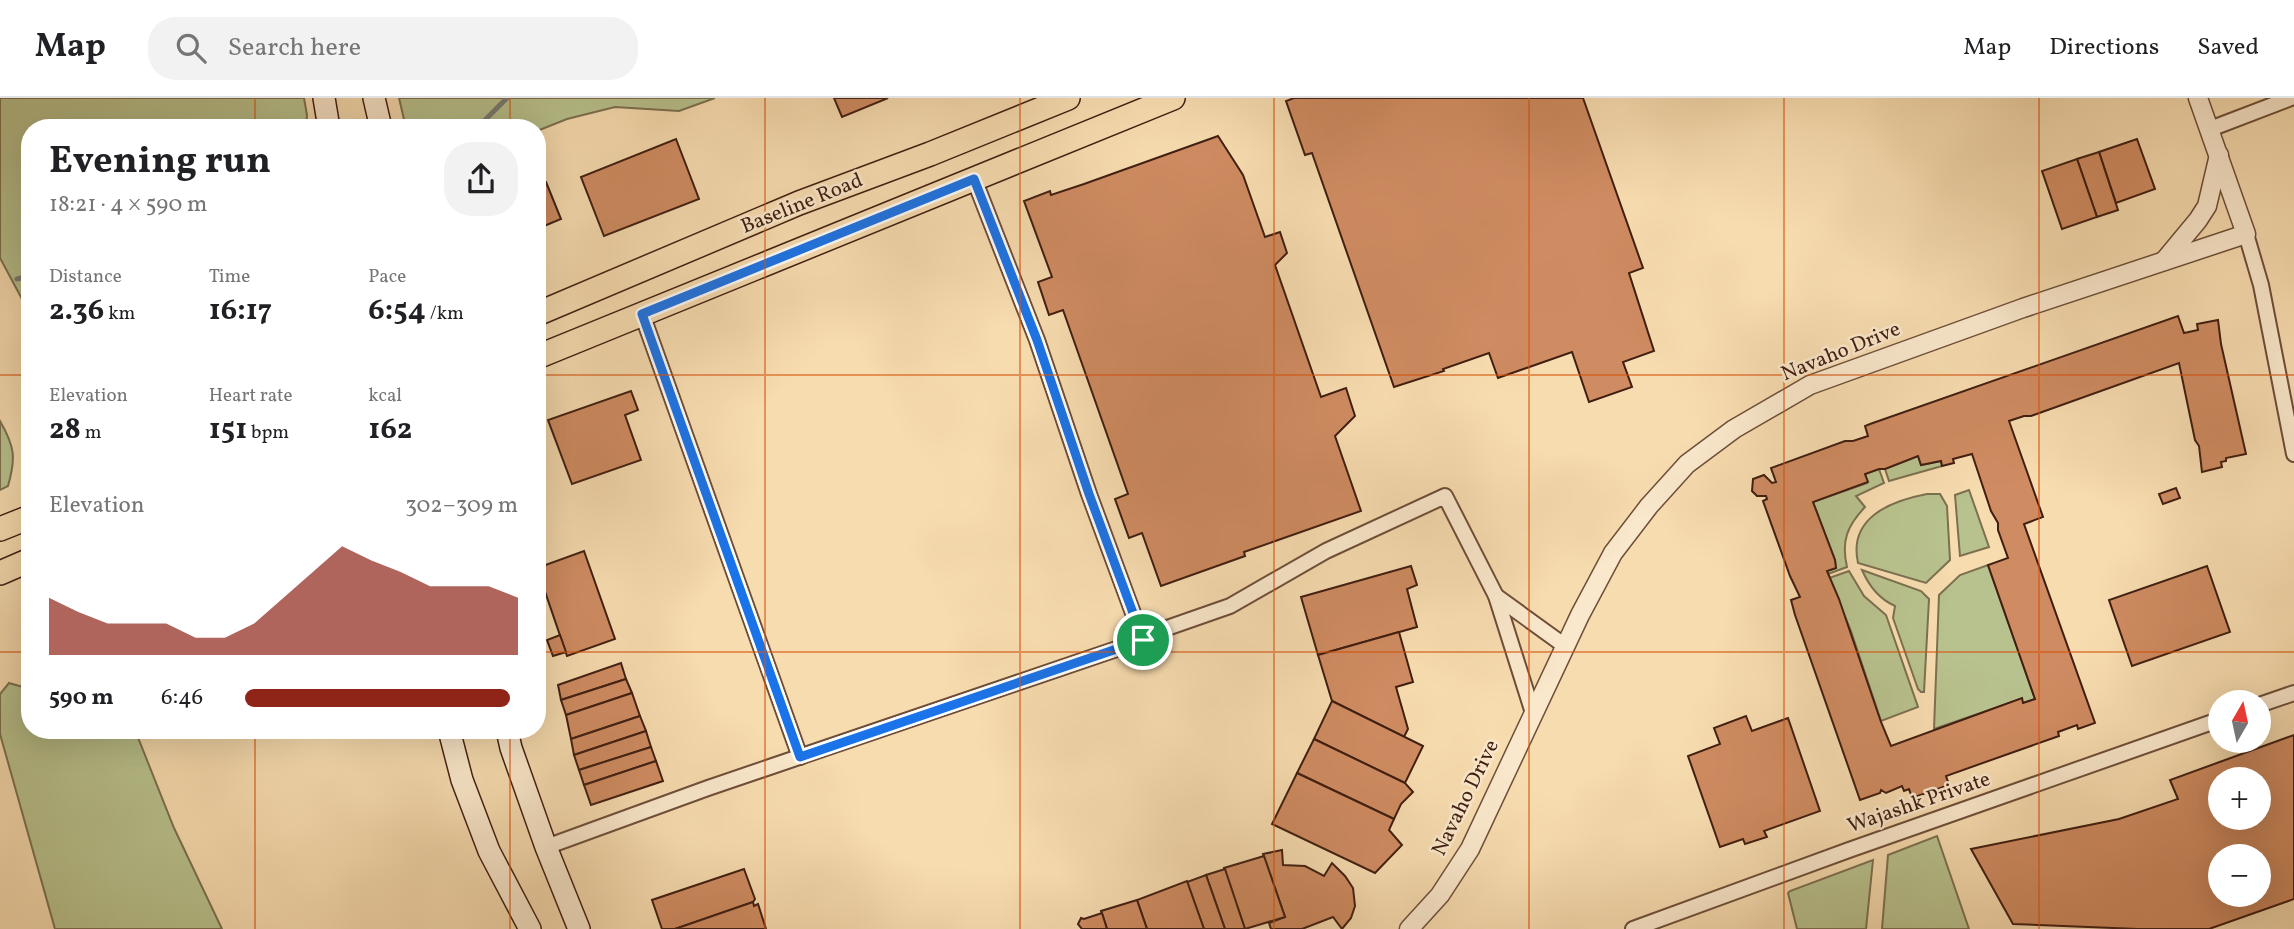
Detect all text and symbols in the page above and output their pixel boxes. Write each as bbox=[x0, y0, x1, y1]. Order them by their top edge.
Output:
search box bbox=[148, 17, 638, 80]
text: Map bbox=[35, 25, 106, 71]
icon: search bbox=[172, 29, 210, 67]
text: Search here bbox=[228, 30, 361, 66]
text: Map bbox=[1963, 31, 2011, 65]
text: Directions bbox=[2049, 31, 2159, 65]
text: Saved bbox=[2197, 31, 2259, 65]
text: Evening run bbox=[49, 136, 271, 189]
button: share bbox=[444, 142, 518, 216]
street label: Baseline Road bbox=[737, 166, 867, 242]
text: 18:21 · 4 × 590 m bbox=[49, 189, 207, 221]
text: Distance bbox=[49, 264, 122, 290]
text: Time bbox=[209, 264, 250, 290]
text: Pace bbox=[368, 264, 406, 290]
text: 2.36 bbox=[49, 290, 104, 332]
text: 16:17 bbox=[209, 290, 272, 332]
text: 6:54 bbox=[368, 290, 426, 332]
text: km bbox=[104, 301, 135, 327]
text: /km bbox=[426, 301, 464, 327]
street label: Navaho Drive bbox=[1777, 315, 1905, 389]
text: Elevation bbox=[49, 383, 128, 409]
text: Heart rate bbox=[209, 383, 293, 409]
text: kcal bbox=[368, 383, 402, 409]
text: 28 bbox=[49, 409, 81, 451]
text: 151 bbox=[209, 409, 247, 451]
text: 162 bbox=[368, 409, 412, 451]
text: m bbox=[81, 420, 102, 446]
text: bpm bbox=[247, 420, 289, 446]
text: Elevation bbox=[49, 490, 145, 522]
text: 302–309 m bbox=[405, 490, 518, 522]
pin bbox=[1113, 610, 1173, 670]
icon: arrive bbox=[1124, 621, 1162, 659]
text: 590 m bbox=[49, 682, 114, 714]
text: 6:46 bbox=[161, 682, 203, 714]
north arrow bbox=[2208, 690, 2272, 752]
map controls bbox=[2208, 690, 2271, 907]
street label: Navaho Drive bbox=[1425, 735, 1507, 861]
street label: Wajashk Private bbox=[1844, 765, 1994, 841]
button: + bbox=[2208, 767, 2271, 830]
button: − bbox=[2208, 844, 2271, 907]

